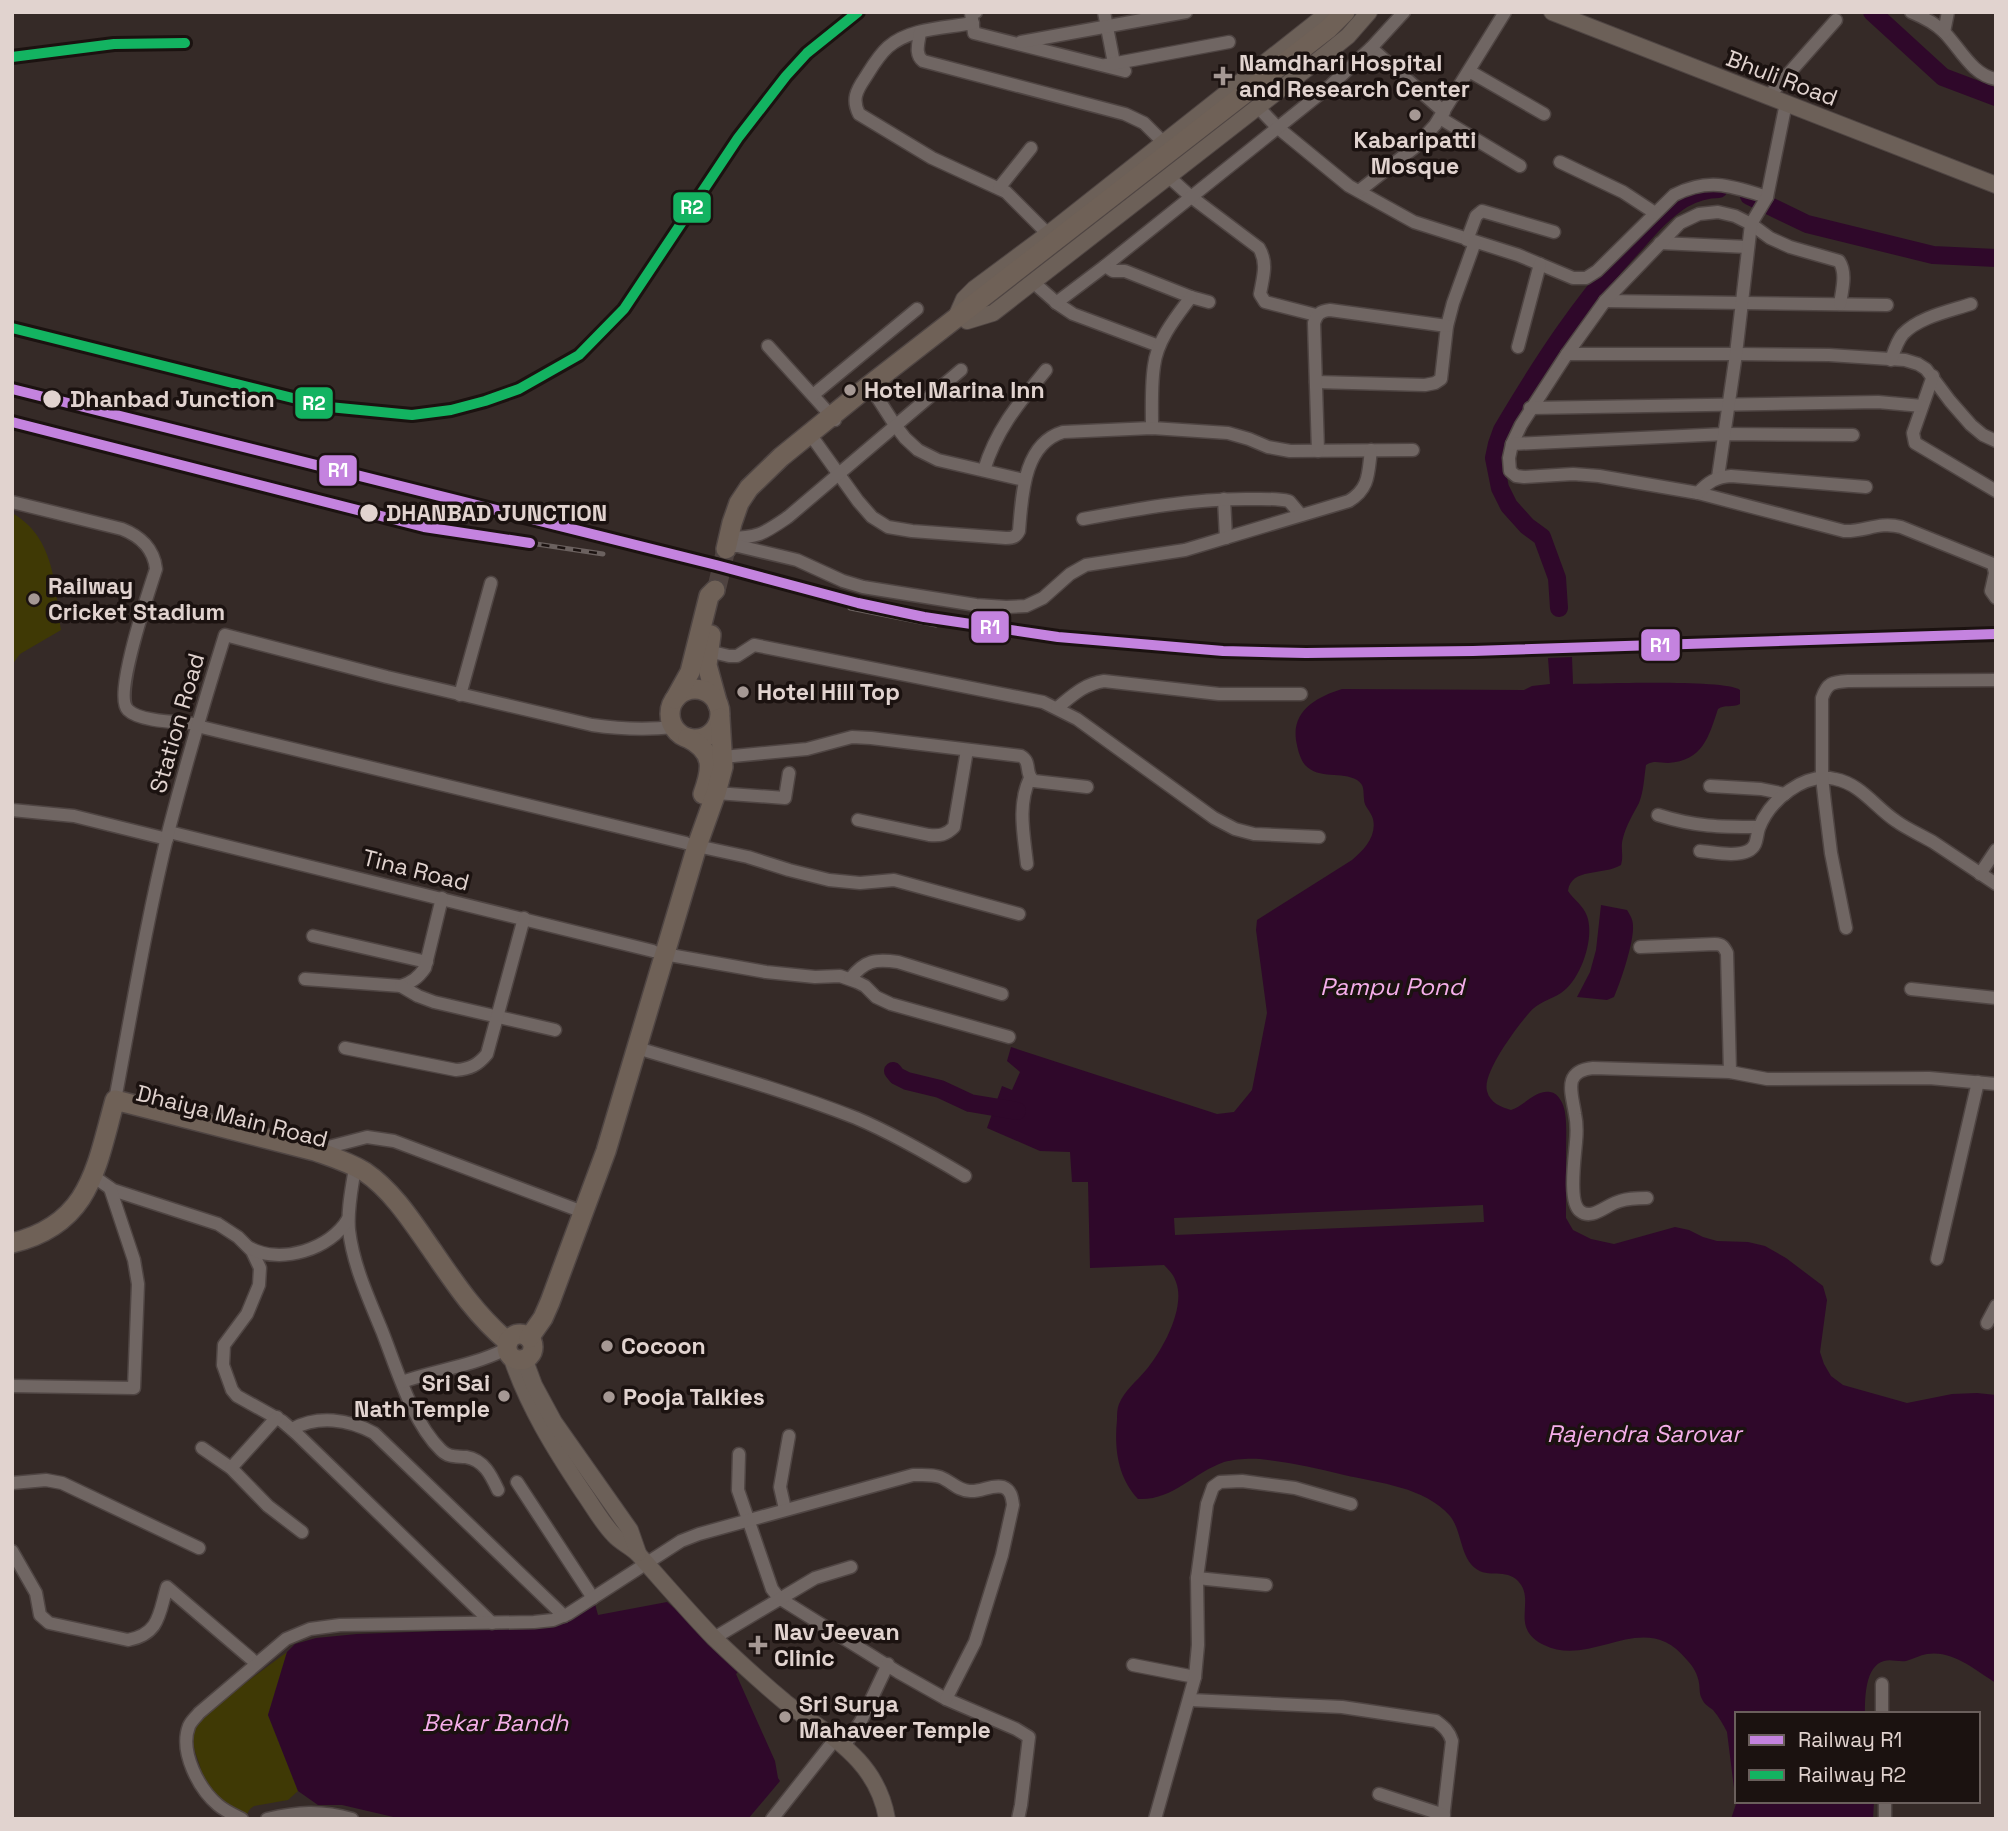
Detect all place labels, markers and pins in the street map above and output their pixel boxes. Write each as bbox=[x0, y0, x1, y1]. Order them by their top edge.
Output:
place label: Namdhari Hospital and Research Center bbox=[1239, 48, 1470, 104]
marker: Namdhari Hospital and Research Center bbox=[1213, 66, 1233, 86]
marker: Kabaripatti Mosque bbox=[1407, 107, 1423, 123]
place label: Kabaripatti Mosque bbox=[1354, 125, 1476, 181]
place label: Hotel Marina Inn bbox=[864, 375, 1045, 405]
marker: Hotel Marina Inn bbox=[842, 382, 858, 398]
place label: Dhanbad Junction bbox=[70, 384, 275, 414]
marker: Dhanbad Junction bbox=[41, 388, 63, 410]
place label: DHANBAD JUNCTION bbox=[386, 498, 607, 528]
marker: DHANBAD JUNCTION bbox=[358, 502, 380, 524]
place label: Railway Cricket Stadium bbox=[48, 571, 225, 627]
marker: Railway Cricket Stadium bbox=[26, 591, 42, 607]
place label: Hotel Hill Top bbox=[757, 677, 900, 707]
marker: Hotel Hill Top bbox=[735, 684, 751, 700]
place label: Cocoon bbox=[621, 1331, 706, 1361]
marker: Cocoon bbox=[599, 1338, 615, 1354]
place label: Sri Sai Nath Temple bbox=[354, 1368, 490, 1424]
place label: Pooja Talkies bbox=[623, 1382, 765, 1412]
marker: Sri Sai Nath Temple bbox=[496, 1388, 512, 1404]
marker: Pooja Talkies bbox=[601, 1389, 617, 1405]
place label: Nav Jeevan Clinic bbox=[774, 1617, 900, 1673]
marker: Nav Jeevan Clinic bbox=[748, 1635, 768, 1655]
place label: Sri Surya Mahaveer Temple bbox=[799, 1689, 991, 1745]
marker: Sri Surya Mahaveer Temple bbox=[777, 1709, 793, 1725]

